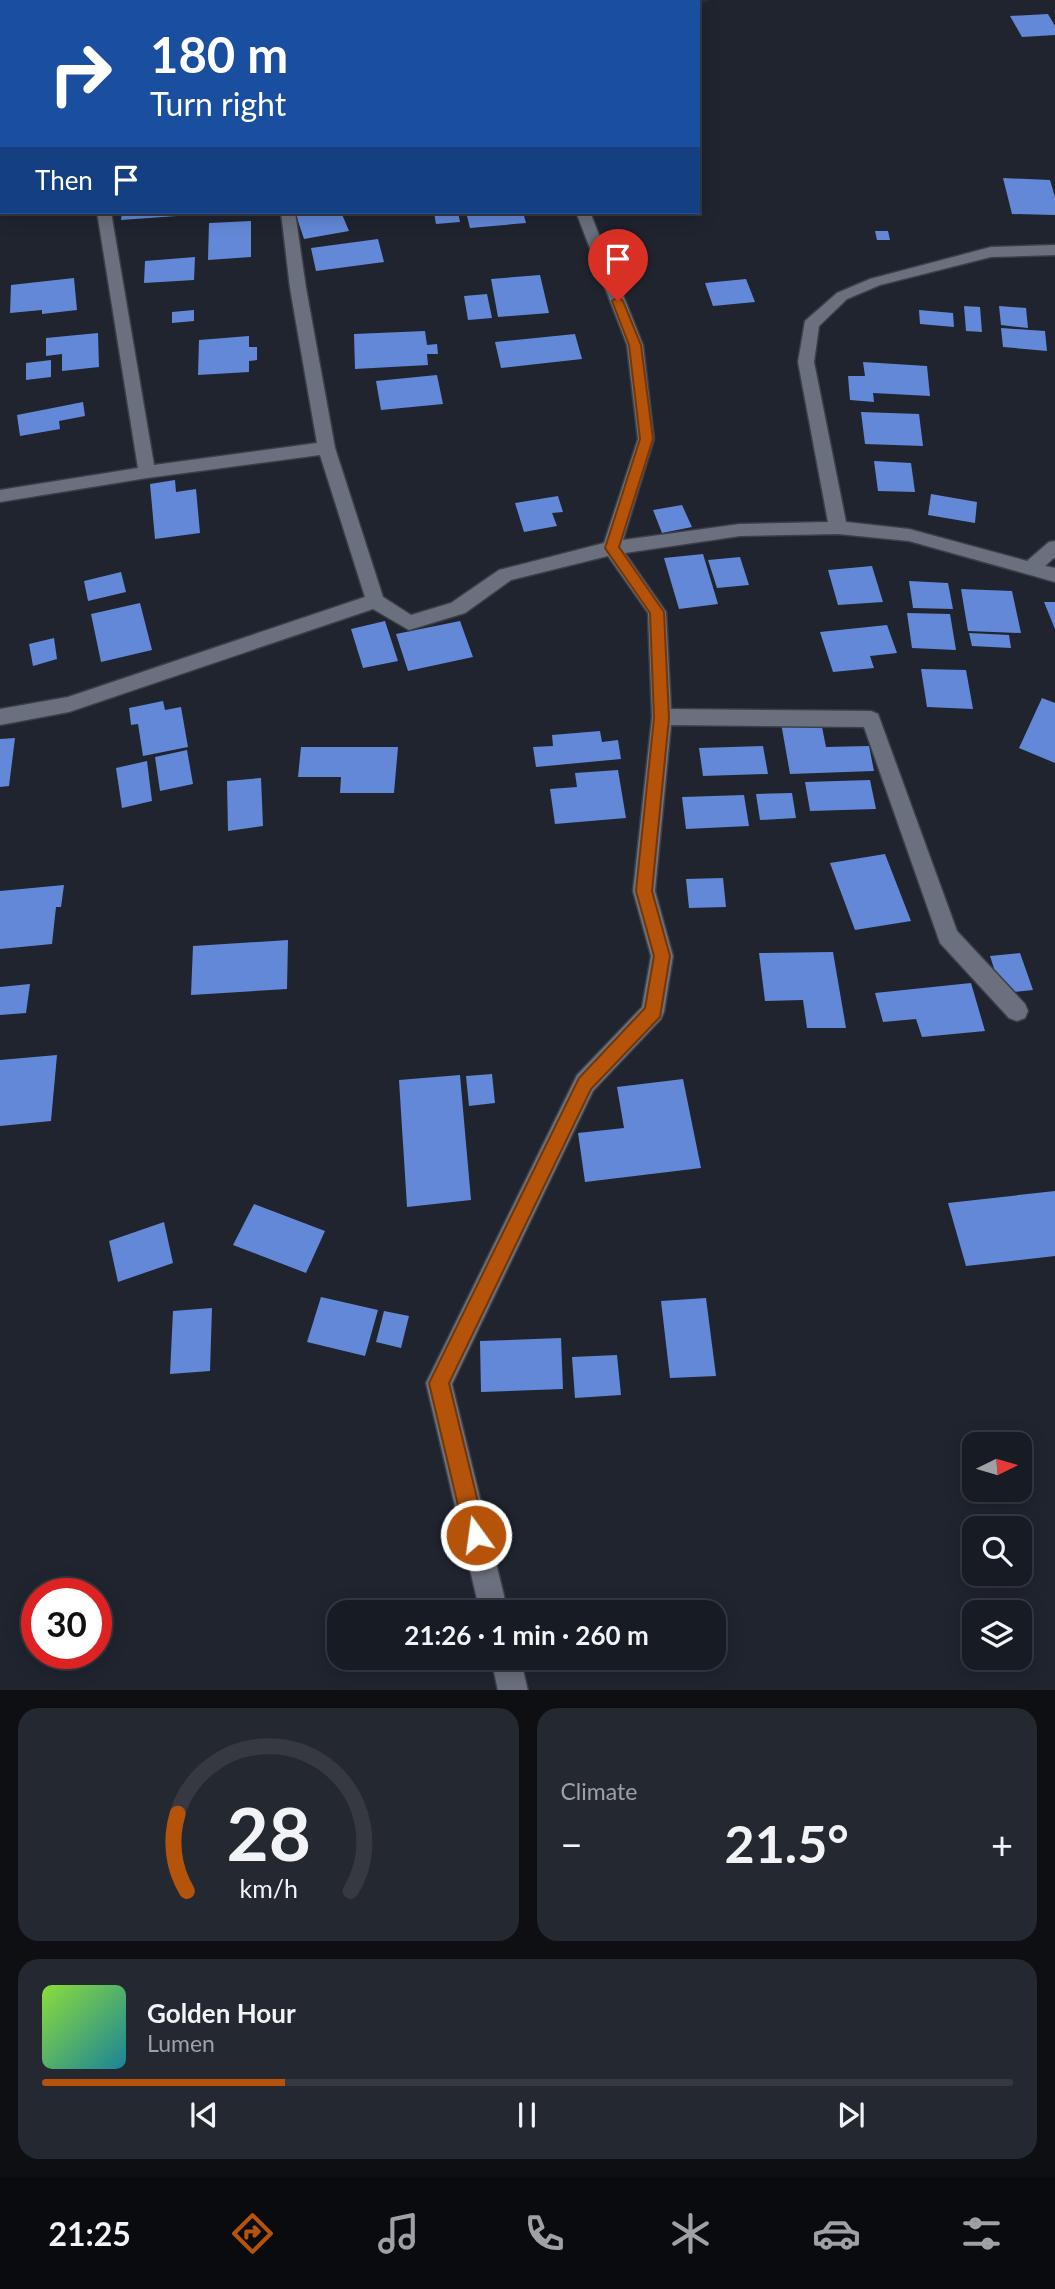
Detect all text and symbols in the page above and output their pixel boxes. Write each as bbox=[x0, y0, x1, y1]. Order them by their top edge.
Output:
text: 180 m bbox=[150, 25, 288, 83]
icon: right bbox=[35, 28, 126, 119]
text: Turn right bbox=[150, 84, 286, 123]
icon: arrive bbox=[107, 161, 145, 199]
text: Then bbox=[35, 164, 93, 196]
pin bbox=[588, 229, 648, 301]
icon: arrive bbox=[599, 240, 637, 278]
north arrow bbox=[962, 1432, 1032, 1502]
map controls bbox=[962, 1432, 1032, 1670]
position arrow bbox=[439, 1498, 513, 1572]
button: search bbox=[962, 1516, 1032, 1586]
speed limit sign: 30 bbox=[21, 1578, 112, 1669]
button: layers bbox=[962, 1600, 1032, 1670]
text: 21:26 · 1 min · 260 m bbox=[404, 1619, 649, 1651]
text: Climate bbox=[561, 1777, 637, 1805]
text: 28 bbox=[226, 1789, 310, 1877]
text: 21.5° bbox=[725, 1812, 849, 1874]
text: − bbox=[561, 1821, 583, 1867]
text: + bbox=[991, 1821, 1013, 1867]
text: km/h bbox=[239, 1872, 298, 1902]
text: Golden Hour bbox=[147, 1997, 296, 2029]
text: Lumen bbox=[147, 2029, 215, 2057]
icon: previous bbox=[185, 2096, 223, 2134]
icon: pause bbox=[508, 2096, 546, 2134]
icon: next bbox=[832, 2096, 870, 2134]
icon: directions bbox=[228, 2209, 277, 2258]
icon: music bbox=[374, 2209, 423, 2258]
icon: phone bbox=[520, 2209, 569, 2258]
icon: climate bbox=[666, 2209, 715, 2258]
icon: car bbox=[812, 2209, 861, 2258]
icon: filters bbox=[957, 2209, 1006, 2258]
text: 21:25 bbox=[48, 2214, 131, 2253]

